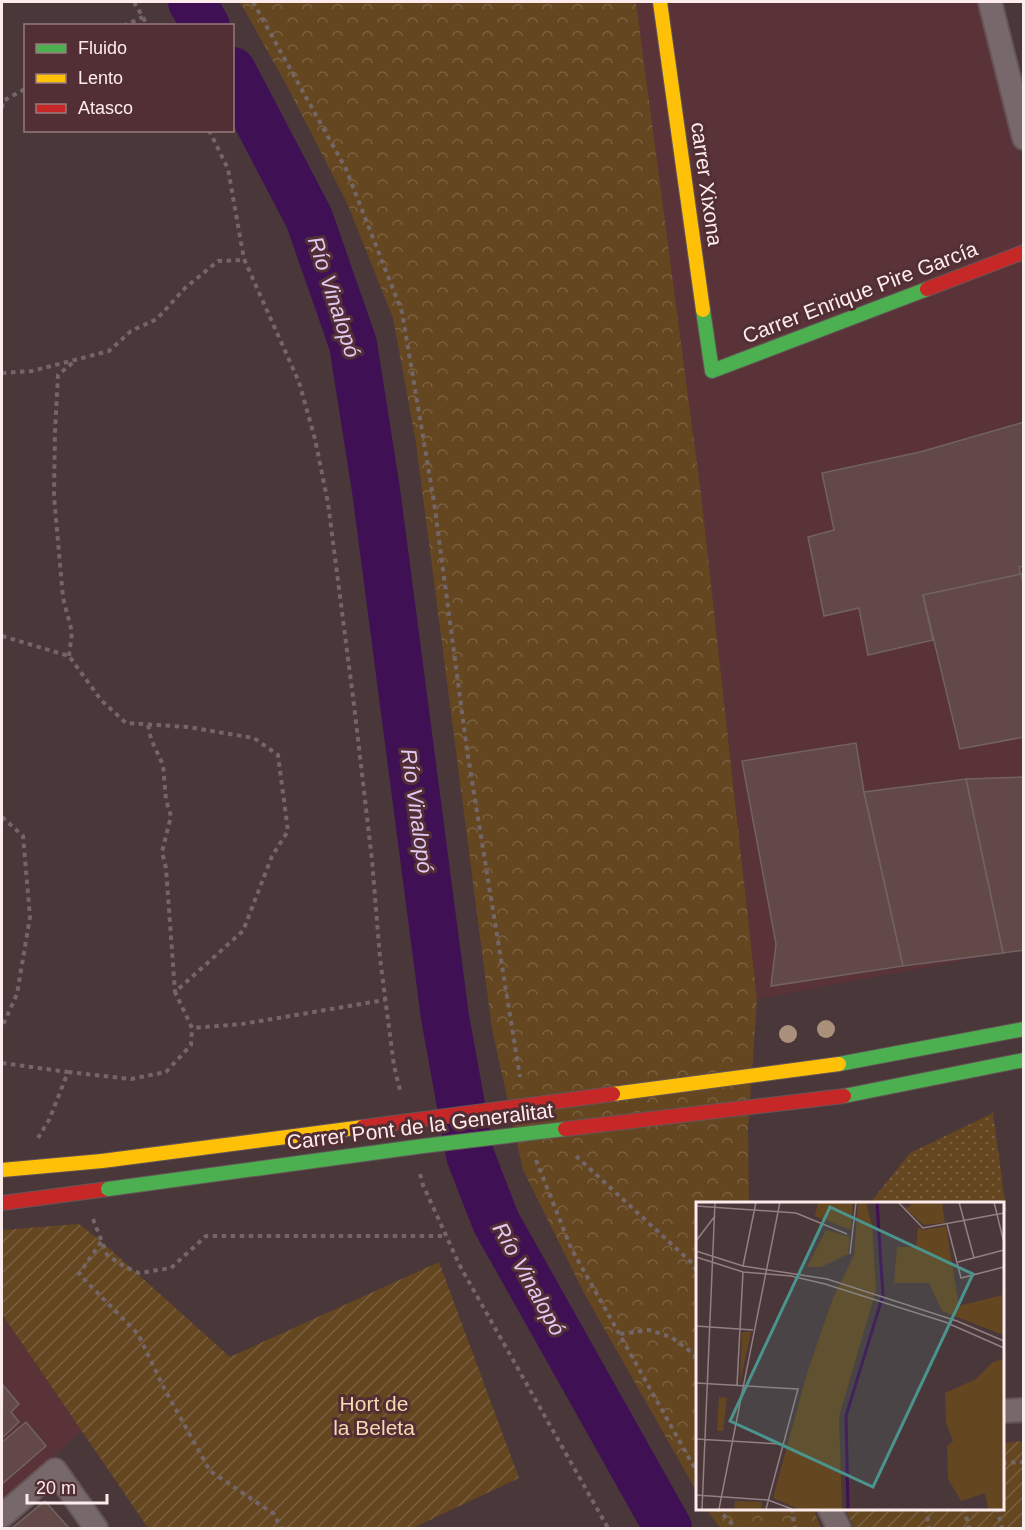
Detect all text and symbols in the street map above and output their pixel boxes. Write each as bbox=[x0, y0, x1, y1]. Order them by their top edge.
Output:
legend bbox=[24, 24, 234, 132]
text: Fluido bbox=[78, 38, 127, 58]
text: Lento bbox=[78, 68, 123, 88]
text: Atasco bbox=[78, 98, 133, 118]
street label: carrer Xixona bbox=[687, 121, 727, 248]
water label: Río Vinalopó bbox=[303, 233, 365, 361]
street label: Carrer Enrique Pire García bbox=[739, 236, 981, 347]
water label: Río Vinalopó bbox=[396, 747, 438, 875]
street label: Carrer Pont de la Generalitat bbox=[285, 1098, 555, 1154]
inset map bbox=[696, 1202, 1004, 1509]
water label: Río Vinalopó bbox=[488, 1218, 570, 1340]
park label: Hort de la Beleta bbox=[333, 1392, 415, 1439]
scale bar bbox=[27, 1467, 106, 1505]
text: 20 m bbox=[36, 1478, 76, 1498]

